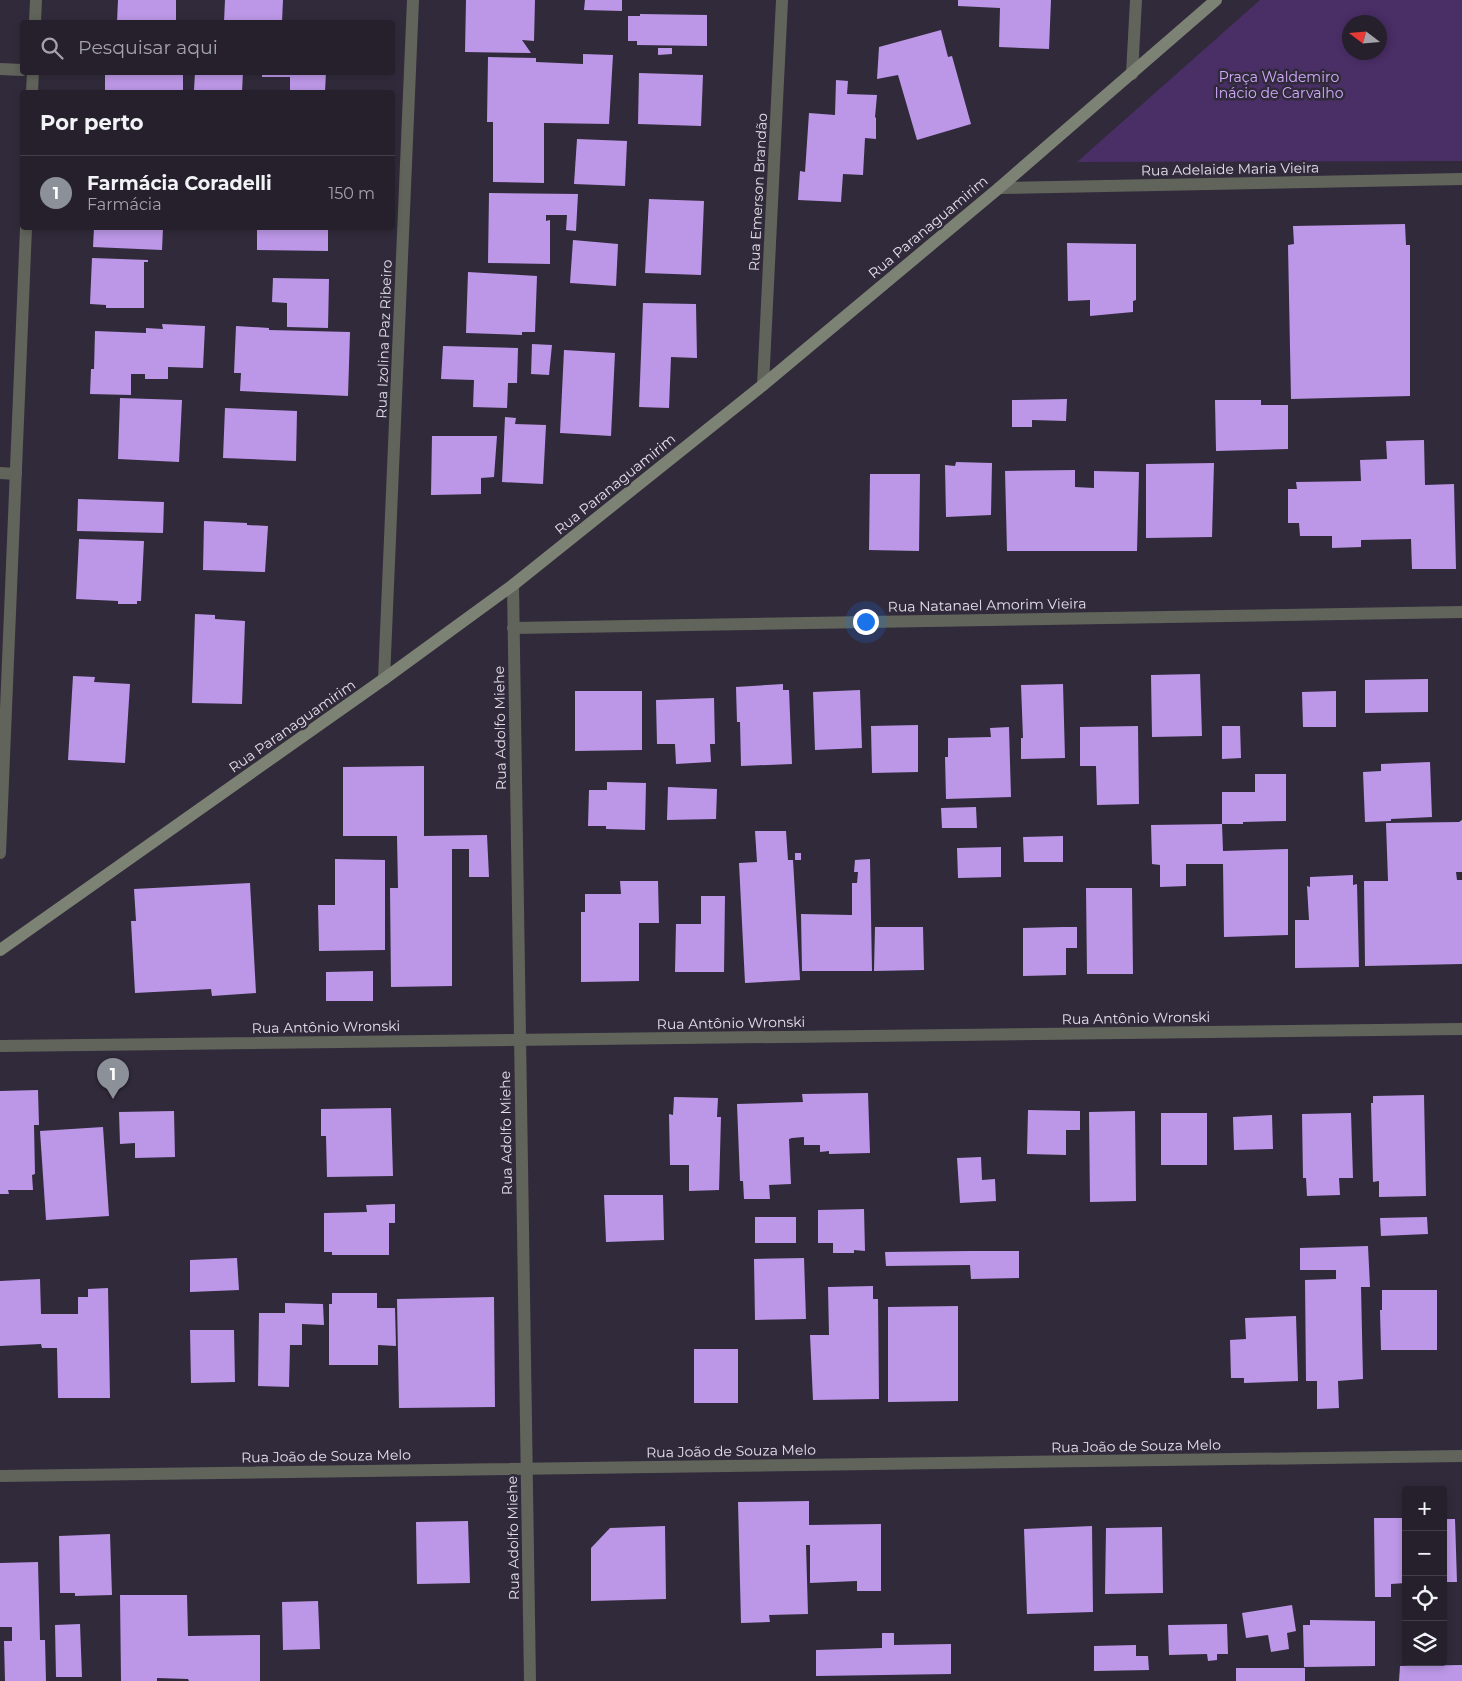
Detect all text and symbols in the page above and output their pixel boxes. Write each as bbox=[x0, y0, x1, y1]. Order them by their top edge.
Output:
north arrow bbox=[1342, 15, 1387, 60]
search box bbox=[20, 20, 395, 75]
icon: search bbox=[38, 34, 66, 62]
text: Pesquisar aqui bbox=[78, 36, 218, 59]
park label: Praça Waldemiro Inácio de Carvalho bbox=[1214, 68, 1344, 102]
text: Por perto bbox=[40, 110, 144, 135]
street label: Rua Emerson Brandão bbox=[745, 112, 771, 272]
street label: Rua Adelaide Maria Vieira bbox=[1141, 158, 1319, 180]
text: Farmácia Coradelli bbox=[87, 172, 272, 195]
street label: Rua Paranaguamirim bbox=[865, 172, 991, 282]
text: 1 bbox=[53, 184, 59, 203]
text: 150 m bbox=[328, 184, 375, 203]
text: Farmácia bbox=[87, 195, 162, 214]
street label: Rua Izolina Paz Ribeiro bbox=[372, 259, 396, 419]
street label: Rua Paranaguamirim bbox=[551, 430, 679, 538]
street label: Rua Natanael Amorim Vieira bbox=[888, 594, 1086, 616]
your location bbox=[853, 609, 879, 635]
street label: Rua Adolfo Miehe bbox=[490, 666, 510, 790]
street label: Rua Paranaguamirim bbox=[225, 675, 359, 777]
street label: Rua Antônio Wronski bbox=[1062, 1008, 1210, 1028]
street label: Rua Antônio Wronski bbox=[657, 1013, 805, 1033]
street label: Rua Antônio Wronski bbox=[252, 1017, 400, 1037]
pin: 1 bbox=[97, 1058, 129, 1099]
street label: Rua Adolfo Miehe bbox=[496, 1071, 516, 1195]
street label: Rua João de Souza Melo bbox=[1051, 1436, 1221, 1456]
street label: Rua João de Souza Melo bbox=[646, 1441, 816, 1461]
street label: Rua João de Souza Melo bbox=[241, 1446, 411, 1466]
street label: Rua Adolfo Miehe bbox=[503, 1476, 523, 1600]
map controls bbox=[1402, 1486, 1447, 1666]
button: + bbox=[1402, 1486, 1447, 1531]
button: − bbox=[1402, 1531, 1447, 1576]
button: locate bbox=[1402, 1576, 1447, 1621]
button: layers bbox=[1402, 1621, 1447, 1666]

